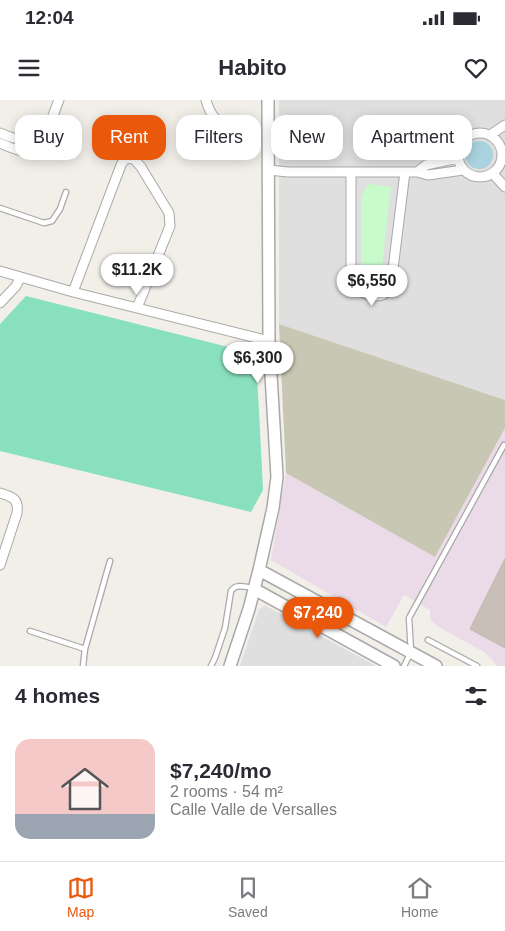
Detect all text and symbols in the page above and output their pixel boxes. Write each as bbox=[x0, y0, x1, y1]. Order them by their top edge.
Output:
text: 12:04 bbox=[25, 7, 74, 28]
icon: menu bbox=[15, 54, 43, 82]
icon: heart bbox=[462, 54, 490, 82]
text: Habito bbox=[218, 55, 287, 80]
chip: Buy bbox=[15, 115, 82, 160]
chip: Rent bbox=[92, 115, 166, 160]
chip: Filters bbox=[176, 115, 261, 160]
chip: New bbox=[271, 115, 343, 160]
chip: Apartment bbox=[353, 115, 472, 160]
pin: $11.2K bbox=[96, 254, 178, 296]
text: $11.2K bbox=[112, 261, 162, 278]
pin: $6,550 bbox=[331, 264, 413, 307]
text: $6,550 bbox=[348, 272, 396, 289]
pin: $6,300 bbox=[217, 342, 299, 384]
text: $6,300 bbox=[234, 349, 282, 366]
pin: $7,240 bbox=[277, 596, 359, 639]
text: $7,240 bbox=[294, 604, 342, 621]
icon: filters bbox=[462, 682, 490, 710]
text: 4 homes bbox=[15, 684, 100, 707]
icon: home bbox=[55, 759, 115, 819]
text: $7,240/mo bbox=[170, 759, 272, 782]
text: 2 rooms · 54 m² bbox=[170, 783, 283, 800]
text: Calle Valle de Versalles bbox=[170, 801, 337, 818]
tab: Map bbox=[67, 874, 95, 920]
tab: Saved bbox=[228, 874, 268, 920]
tab: Home bbox=[401, 874, 438, 920]

